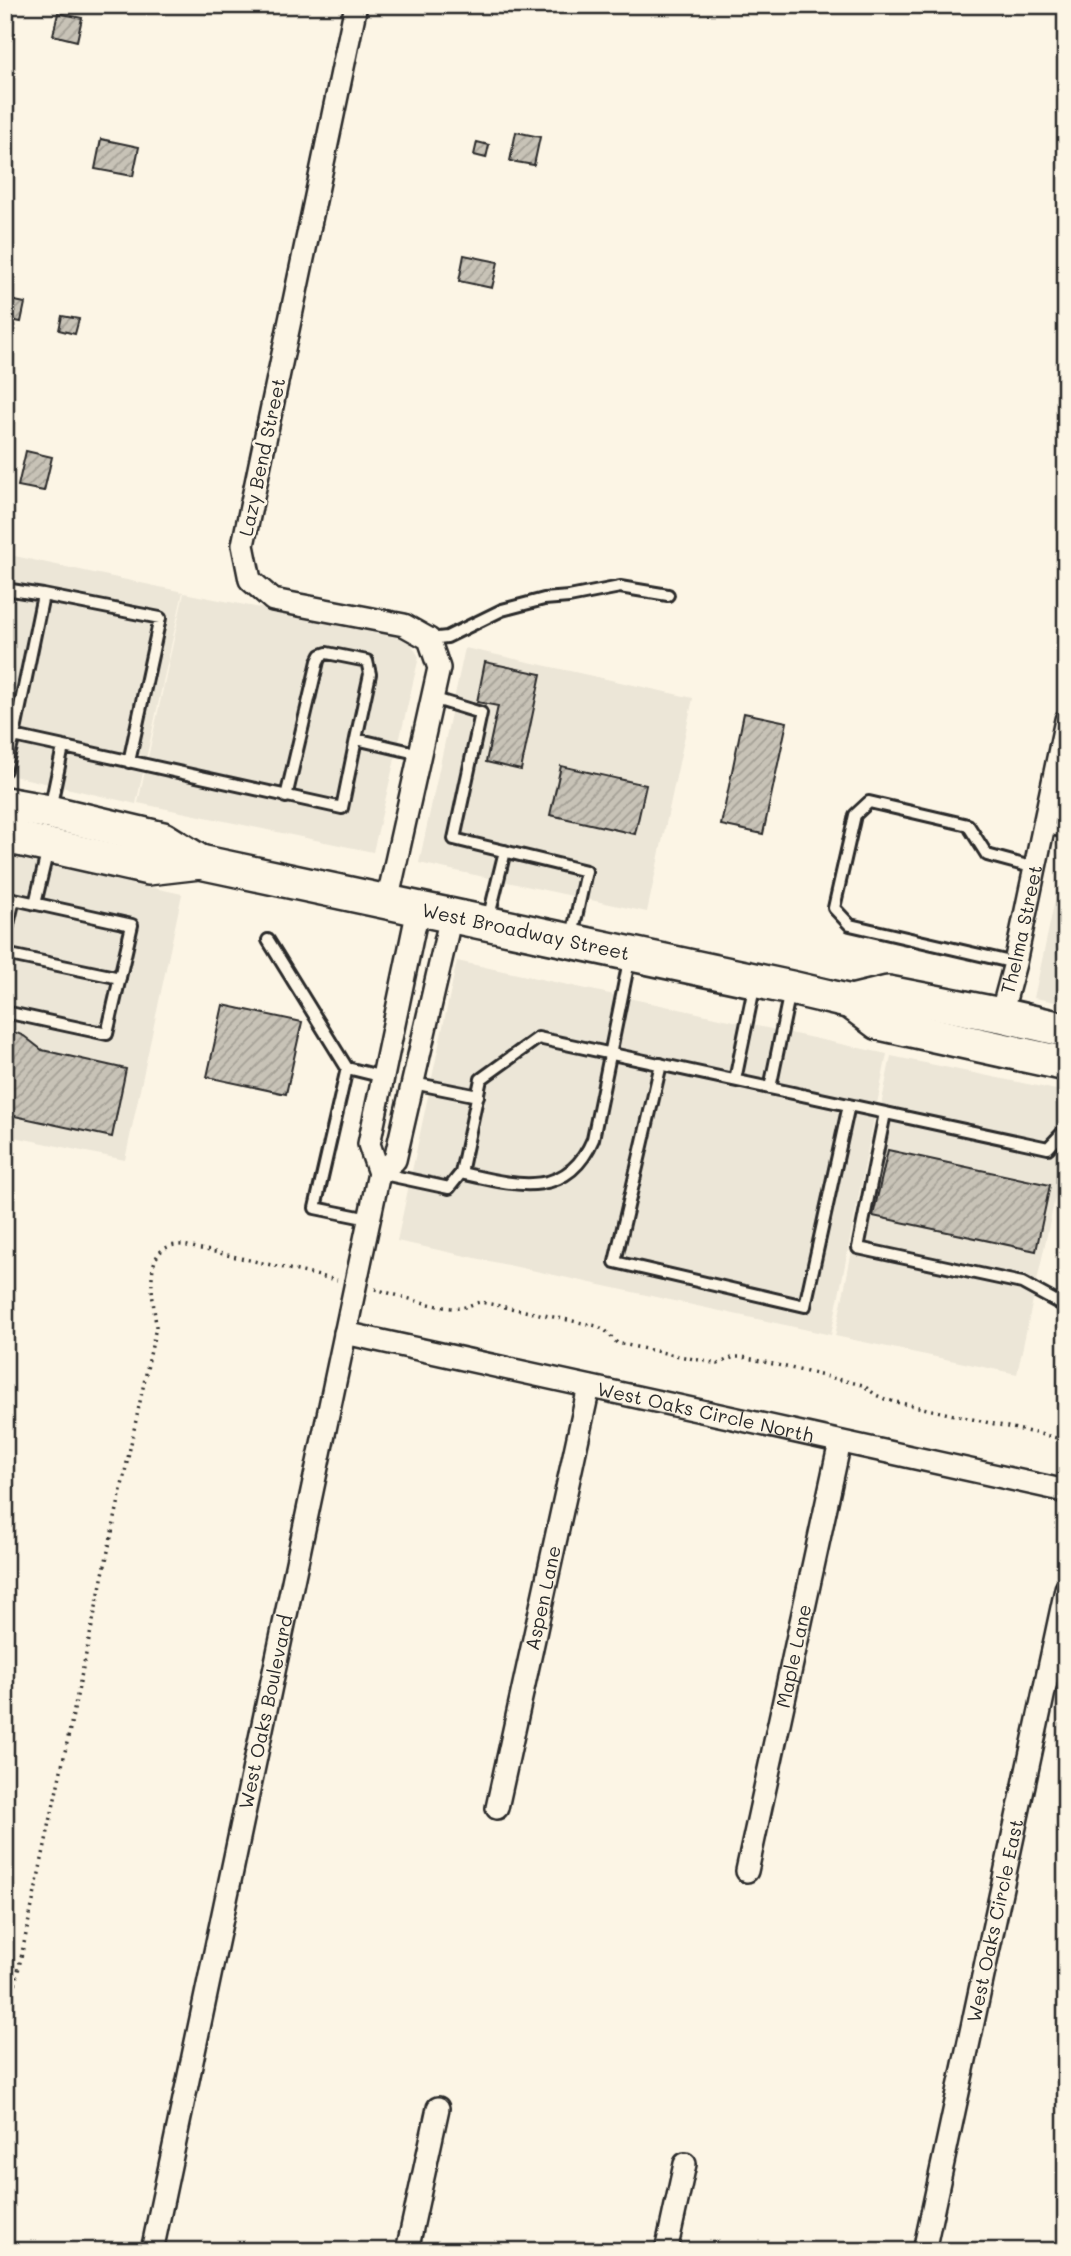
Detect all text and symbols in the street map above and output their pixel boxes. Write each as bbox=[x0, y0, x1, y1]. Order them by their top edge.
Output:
street label: Lazy Bend Street bbox=[233, 376, 290, 538]
street label: Thelma Street bbox=[994, 863, 1047, 997]
street label: West Broadway Street bbox=[420, 897, 632, 965]
street label: West Oaks Circle North bbox=[595, 1376, 816, 1447]
street label: Aspen Lane bbox=[519, 1543, 566, 1653]
street label: Maple Lane bbox=[770, 1602, 817, 1710]
street label: West Oaks Boulevard bbox=[232, 1612, 298, 1811]
street label: West Oaks Circle East bbox=[960, 1816, 1028, 2025]

